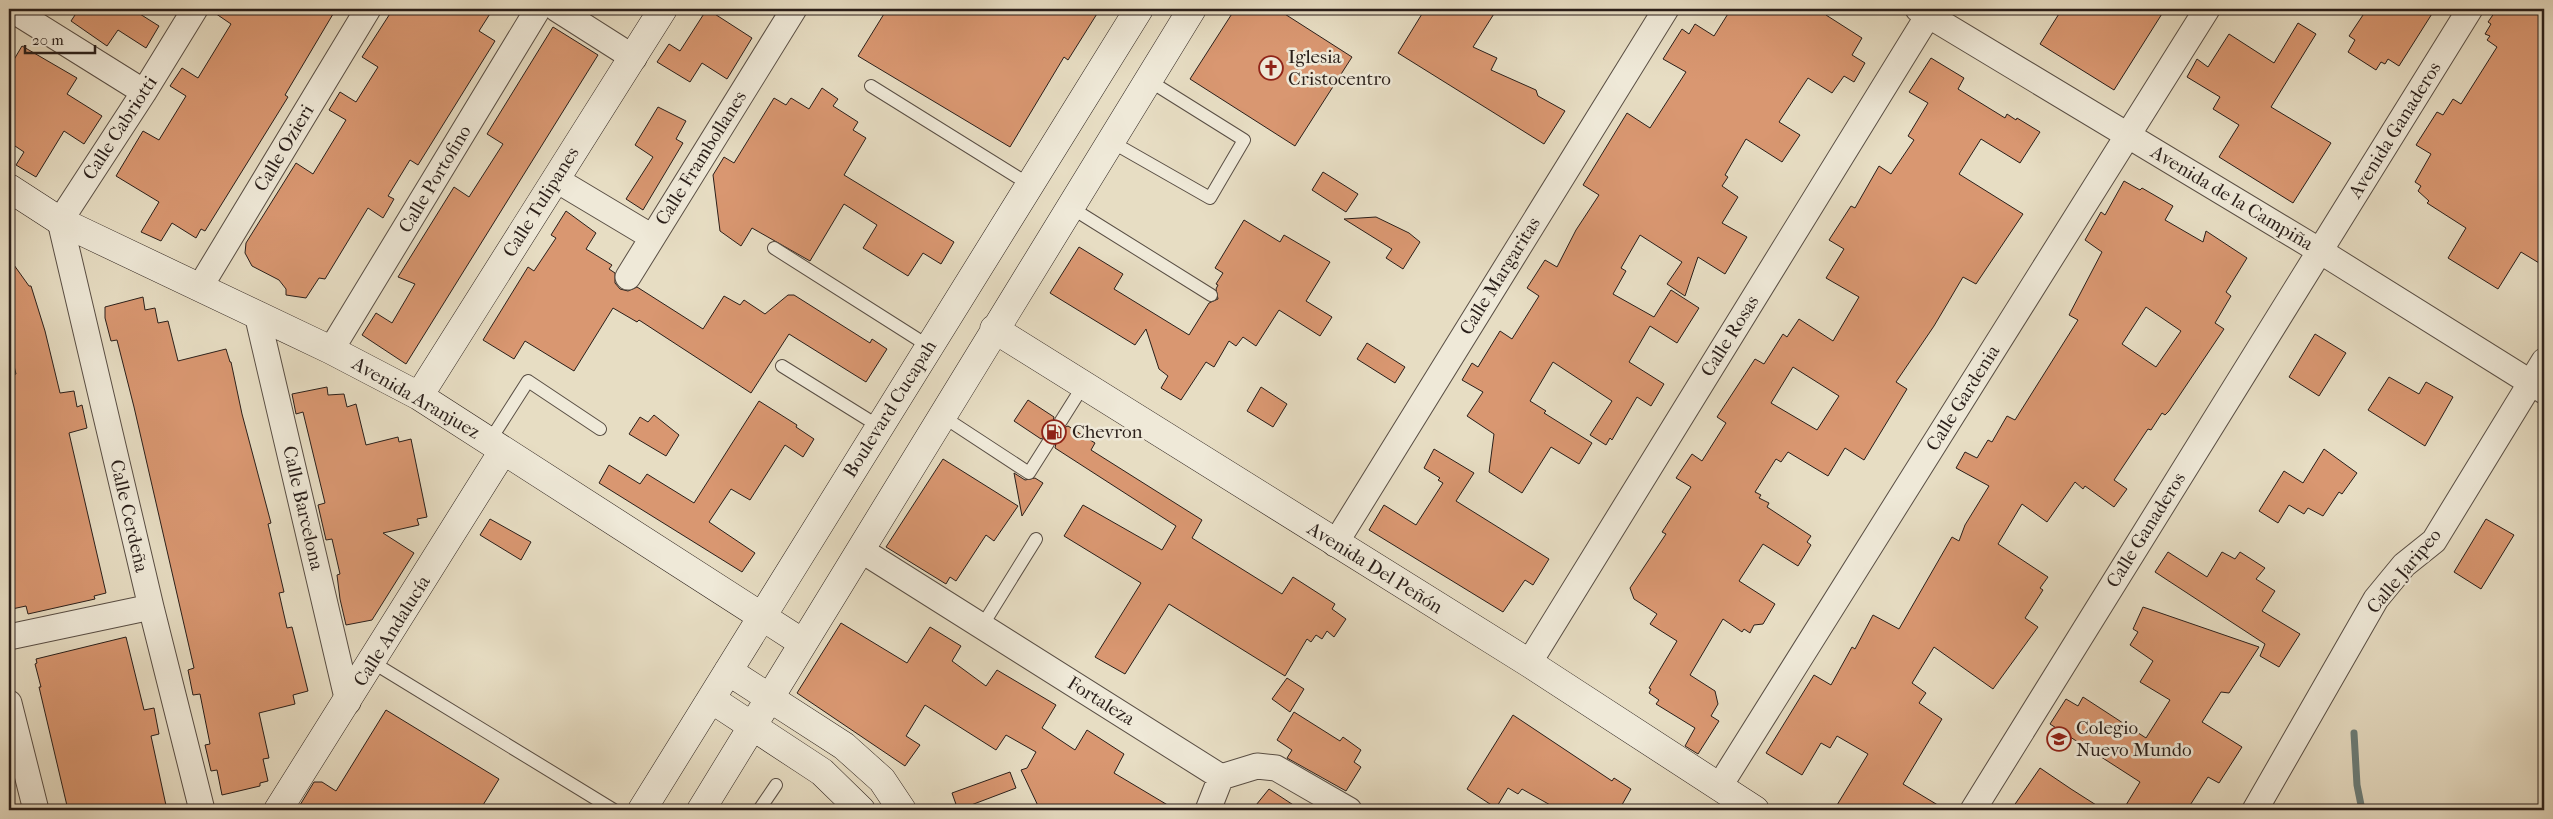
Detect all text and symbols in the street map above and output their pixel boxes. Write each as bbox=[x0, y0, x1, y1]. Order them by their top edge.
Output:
scale bar bbox=[25, 22, 95, 54]
text: 20 m bbox=[32, 31, 64, 49]
place label: Iglesia Cristocentro bbox=[1288, 46, 1391, 90]
church icon: Iglesia Cristocentro bbox=[1258, 55, 1284, 81]
street label: Avenida Ganaderos bbox=[2344, 58, 2446, 203]
street label: Calle Cabriotti bbox=[78, 72, 162, 184]
street label: Calle Frambollanes bbox=[651, 87, 751, 229]
street label: Calle Ozieri bbox=[249, 100, 319, 195]
street label: Calle Portofino bbox=[394, 121, 476, 237]
street label: Avenida de la Campiña bbox=[2146, 140, 2317, 255]
street label: Calle Tulipanes bbox=[498, 143, 584, 261]
street label: Calle Margaritas bbox=[1455, 213, 1545, 339]
street label: Calle Rosas bbox=[1696, 291, 1764, 381]
street label: Boulevard Cucapah bbox=[839, 336, 941, 482]
street label: Calle Gardenia bbox=[1922, 341, 2004, 455]
street label: Avenida Aranjuez bbox=[347, 352, 484, 443]
fuel station icon: Chevron bbox=[1041, 419, 1067, 445]
place label: Chevron bbox=[1072, 421, 1143, 443]
street label: Calle Barcelona bbox=[278, 444, 328, 572]
street label: Calle Cerdeña bbox=[105, 457, 153, 575]
street label: Calle Ganaderos bbox=[2102, 468, 2190, 592]
street label: Avenida Del Peñón bbox=[1303, 517, 1447, 618]
street label: Calle Jaripeo bbox=[2362, 524, 2446, 618]
street label: Calle Andalucía bbox=[349, 571, 435, 690]
street label: Fortaleza bbox=[1063, 672, 1139, 730]
place label: Colegio Nuevo Mundo bbox=[2076, 717, 2192, 761]
school or university icon: Colegio Nuevo Mundo bbox=[2046, 726, 2072, 752]

